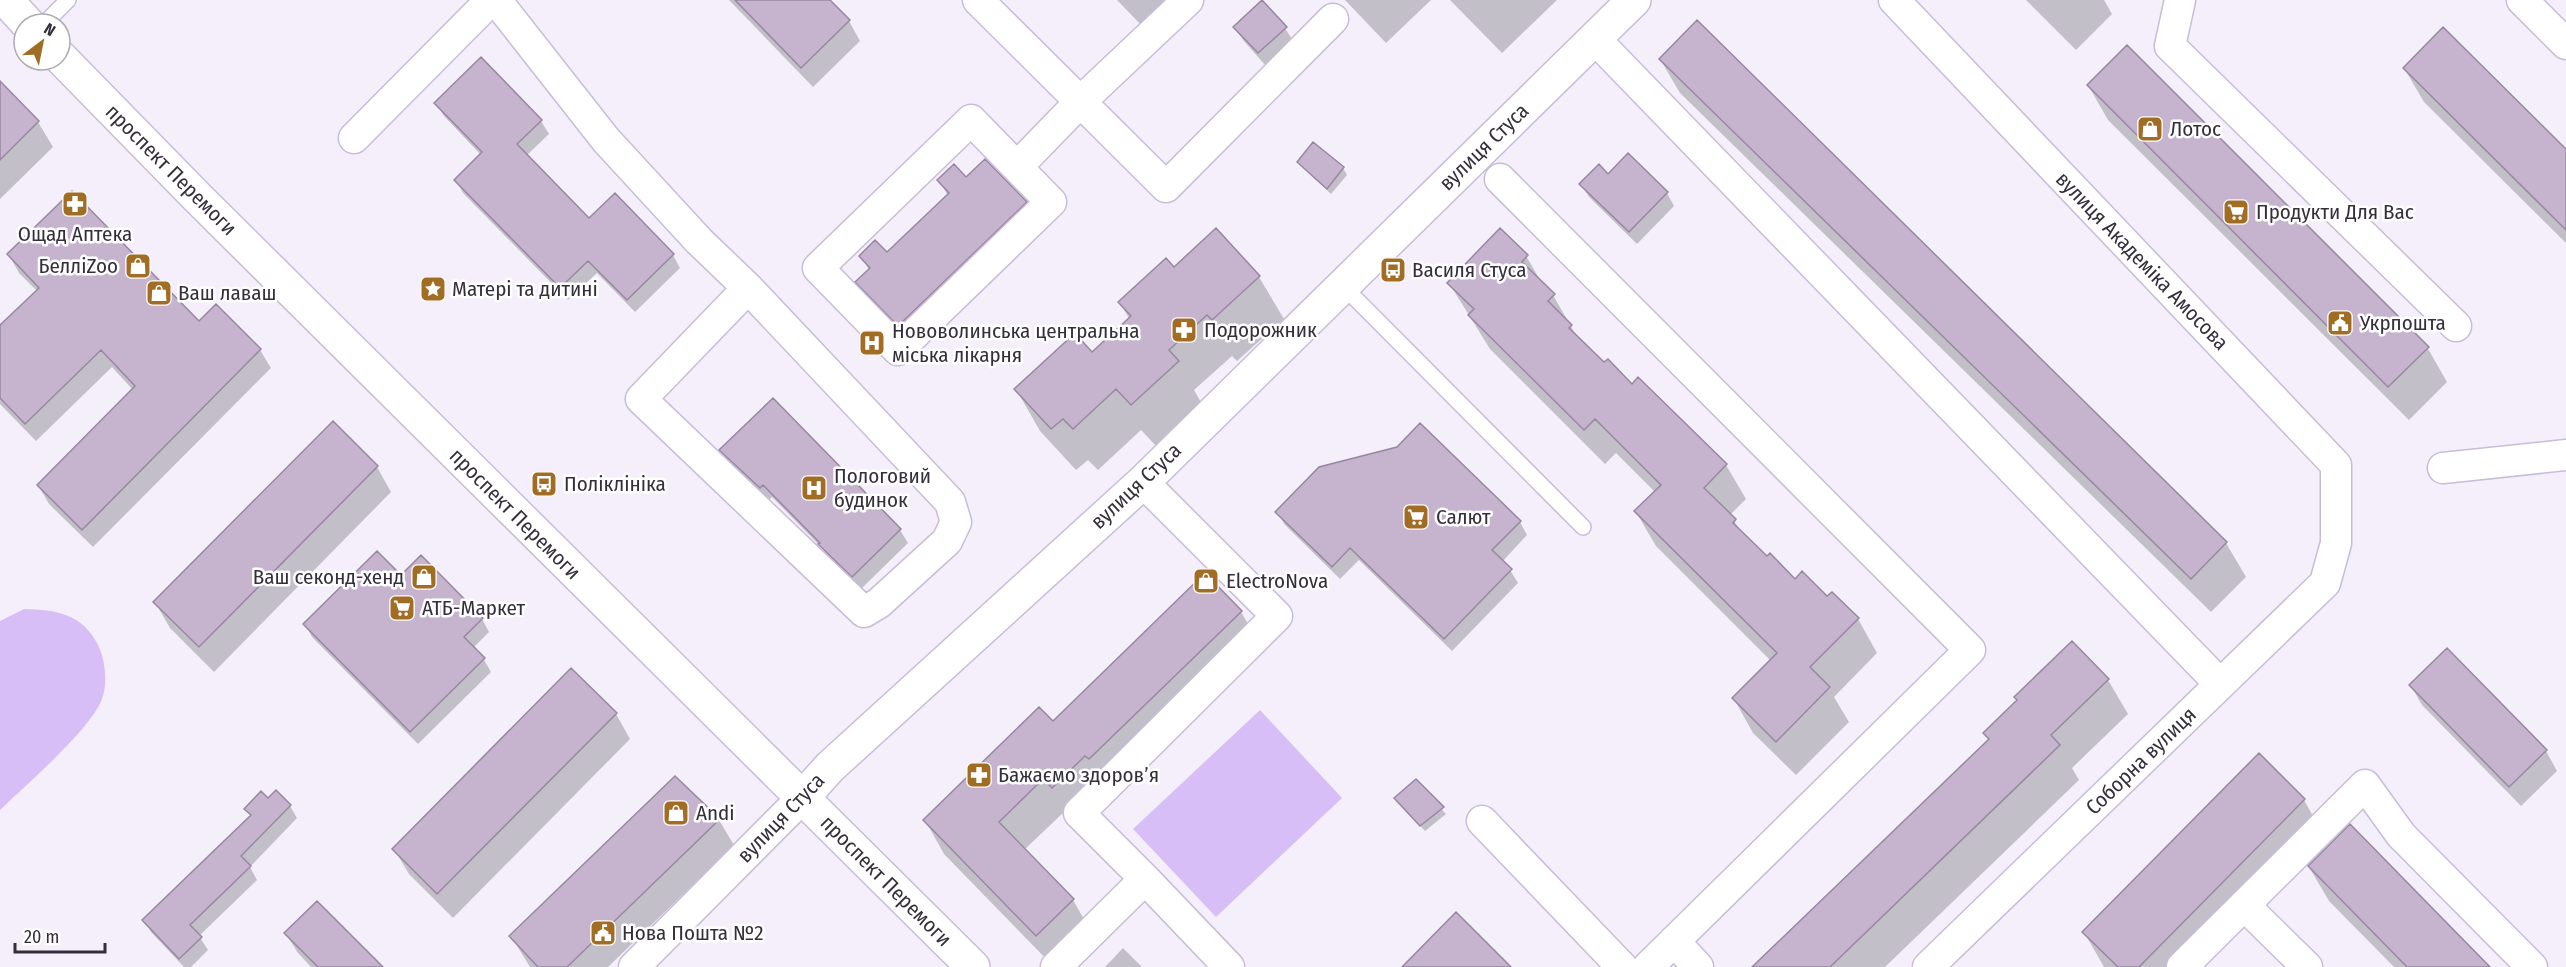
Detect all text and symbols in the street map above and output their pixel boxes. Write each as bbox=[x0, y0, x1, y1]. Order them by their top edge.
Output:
north arrow bbox=[12, 12, 72, 72]
text: N bbox=[41, 19, 59, 40]
street label: вулиця Стуса bbox=[1434, 98, 1534, 196]
street label: проспект Перемоги bbox=[100, 99, 242, 241]
shop icon: Лотос bbox=[2135, 114, 2165, 144]
place label: Лотос bbox=[2170, 116, 2221, 142]
street label: вулиця Академіка Амосова bbox=[2050, 166, 2234, 356]
pharmacy icon: Ощад Аптека bbox=[60, 189, 90, 219]
supermarket icon: Продукти Для Вас bbox=[2221, 197, 2251, 227]
place label: Продукти Для Вас bbox=[2256, 199, 2414, 225]
place label: Ощад Аптека bbox=[18, 221, 132, 247]
shop icon: БелліZoo bbox=[123, 251, 153, 281]
place label: БелліZoo bbox=[38, 253, 118, 279]
bus stop icon: Василя Стуса bbox=[1378, 255, 1408, 285]
place label: Василя Стуса bbox=[1412, 257, 1527, 283]
place icon: Матері та дитині bbox=[418, 274, 448, 304]
place label: Матері та дитині bbox=[452, 276, 598, 302]
shop icon: Ваш лаваш bbox=[144, 278, 174, 308]
place label: Ваш лаваш bbox=[178, 280, 276, 306]
public building icon: Укрпошта bbox=[2325, 308, 2355, 338]
place label: Укрпошта bbox=[2359, 310, 2446, 336]
pharmacy icon: Подорожник bbox=[1169, 315, 1199, 345]
place label: Подорожник bbox=[1204, 317, 1317, 343]
place label: Нововолинська центральна міська лікарня bbox=[892, 318, 1140, 368]
hospital icon: Нововолинська центральна міська лікарня bbox=[857, 328, 887, 358]
street label: вулиця Стуса bbox=[1085, 437, 1187, 535]
street label: проспект Перемоги bbox=[444, 443, 586, 585]
place label: Пологовий будинок bbox=[834, 463, 931, 513]
bus stop icon: Поліклініка bbox=[529, 469, 559, 499]
place label: Поліклініка bbox=[564, 471, 666, 497]
hospital icon: Пологовий будинок bbox=[799, 473, 829, 503]
supermarket icon: Салют bbox=[1401, 502, 1431, 532]
place label: Салют bbox=[1436, 504, 1491, 530]
shop icon: Ваш секонд-хенд bbox=[409, 562, 439, 592]
place label: Ваш секонд-хенд bbox=[253, 564, 404, 590]
shop icon: ElectroNova bbox=[1191, 566, 1221, 596]
place label: ElectroNova bbox=[1226, 568, 1328, 594]
supermarket icon: АТБ-Маркет bbox=[387, 593, 417, 623]
place label: АТБ-Маркет bbox=[422, 595, 525, 621]
street label: Соборна вулиця bbox=[2080, 702, 2202, 820]
pharmacy icon: Бажаємо здоровʼя bbox=[964, 760, 994, 790]
place label: Бажаємо здоровʼя bbox=[998, 762, 1159, 788]
street label: вулиця Стуса bbox=[732, 768, 830, 868]
shop icon: Andi bbox=[661, 798, 691, 828]
place label: Andi bbox=[696, 800, 735, 826]
street label: проспект Перемоги bbox=[815, 810, 957, 952]
scale bar bbox=[15, 916, 105, 954]
public building icon: Нова Пошта №2 bbox=[588, 918, 618, 948]
place label: Нова Пошта №2 bbox=[622, 920, 763, 946]
text: 20 m bbox=[24, 926, 59, 948]

